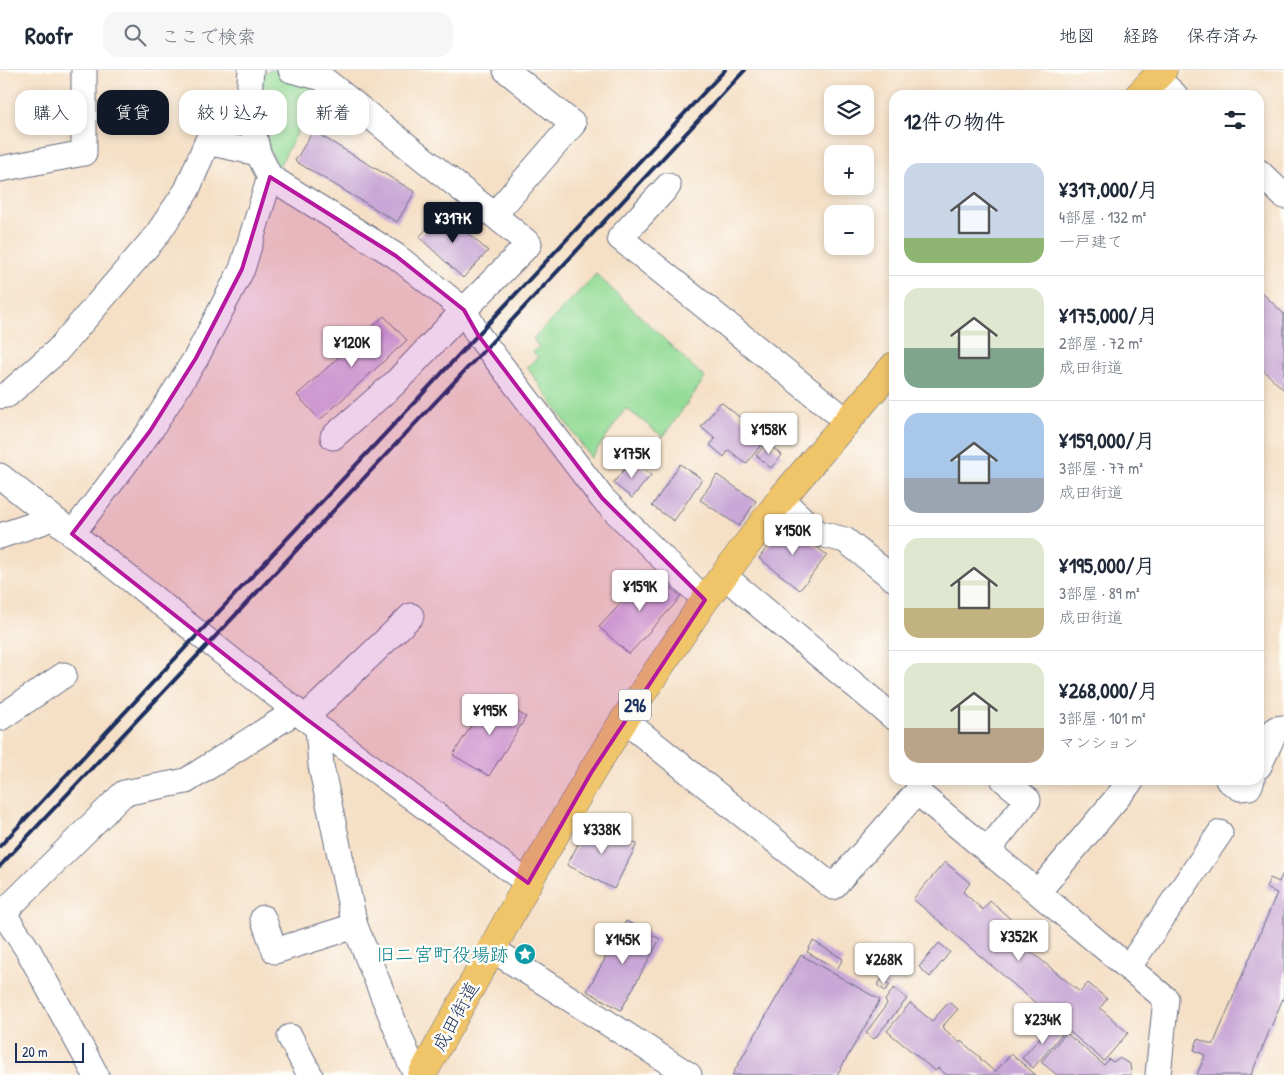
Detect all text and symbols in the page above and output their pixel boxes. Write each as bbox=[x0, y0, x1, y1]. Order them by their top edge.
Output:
search box bbox=[103, 12, 453, 57]
text: Roofr bbox=[25, 19, 73, 51]
icon: search bbox=[121, 21, 149, 49]
text: ここで検索 bbox=[161, 23, 256, 49]
text: 地図 bbox=[1059, 23, 1095, 48]
text: 経路 bbox=[1123, 23, 1159, 48]
text: 保存済み bbox=[1187, 23, 1259, 48]
map controls bbox=[824, 85, 874, 255]
button: layers bbox=[824, 85, 874, 135]
chip: 購入 bbox=[15, 90, 87, 135]
chip: 賃貸 bbox=[97, 90, 169, 135]
chip: 絞り込み bbox=[179, 90, 287, 135]
chip: 新着 bbox=[297, 90, 369, 135]
icon: filters bbox=[1221, 106, 1249, 134]
text: 12件の物件 bbox=[904, 107, 1005, 136]
button: + bbox=[824, 145, 874, 195]
text: ¥317,000/月 bbox=[1059, 175, 1159, 204]
icon: home bbox=[944, 183, 1004, 243]
pin: ¥317K bbox=[418, 202, 488, 244]
button: − bbox=[824, 205, 874, 255]
text: 4部屋 · 132 m² bbox=[1059, 206, 1146, 228]
text: ¥317K bbox=[435, 207, 471, 229]
text: 一戸建て bbox=[1059, 230, 1123, 252]
text: ¥175,000/月 bbox=[1059, 301, 1158, 330]
icon: home bbox=[944, 308, 1004, 368]
pin: ¥120K bbox=[317, 326, 387, 368]
text: ¥120K bbox=[334, 331, 370, 353]
text: 2部屋 · 72 m² bbox=[1059, 332, 1143, 354]
text: 成田街道 bbox=[1059, 356, 1123, 378]
pin: ¥158K bbox=[734, 412, 804, 455]
text: ¥158K bbox=[751, 418, 787, 440]
text: ¥159,000/月 bbox=[1059, 426, 1155, 455]
icon: home bbox=[944, 433, 1004, 493]
pin: ¥175K bbox=[597, 436, 667, 479]
text: ¥175K bbox=[614, 442, 650, 464]
text: 3部屋 · 77 m² bbox=[1059, 457, 1143, 479]
text: 成田街道 bbox=[1059, 481, 1123, 503]
pin: ¥150K bbox=[758, 514, 828, 556]
text: ¥150K bbox=[775, 519, 811, 541]
text: ¥195,000/月 bbox=[1059, 551, 1155, 580]
icon: home bbox=[944, 558, 1004, 618]
pin: ¥159K bbox=[605, 570, 675, 612]
text: ¥159K bbox=[623, 575, 657, 597]
text: 3部屋 · 89 m² bbox=[1059, 582, 1140, 604]
text: 成田街道 bbox=[1059, 606, 1123, 628]
text: ¥268,000/月 bbox=[1059, 676, 1158, 705]
icon: home bbox=[944, 683, 1004, 743]
road number: 296 bbox=[619, 690, 651, 720]
pin: ¥195K bbox=[455, 694, 525, 736]
text: ¥195K bbox=[473, 699, 507, 721]
text: 3部屋 · 101 m² bbox=[1059, 707, 1146, 729]
text: マンション bbox=[1059, 731, 1138, 753]
pin: ¥338K bbox=[567, 812, 637, 855]
text: ¥338K bbox=[583, 818, 621, 840]
pin: ¥352K bbox=[984, 920, 1054, 962]
pin: ¥145K bbox=[588, 922, 658, 965]
text: ¥352K bbox=[1000, 925, 1038, 947]
text: ¥145K bbox=[606, 928, 640, 950]
place label: 旧二宮町役場跡 bbox=[376, 941, 509, 967]
place icon: 旧二宮町役場跡 bbox=[513, 942, 537, 966]
pin: ¥268K bbox=[849, 942, 919, 985]
text: ¥268K bbox=[866, 948, 902, 970]
street label: 成田街道 bbox=[425, 976, 485, 1056]
pin: ¥234K bbox=[1008, 1002, 1078, 1045]
text: ¥234K bbox=[1025, 1008, 1061, 1030]
scale bar bbox=[15, 1040, 84, 1063]
text: 20 m bbox=[22, 1042, 48, 1061]

